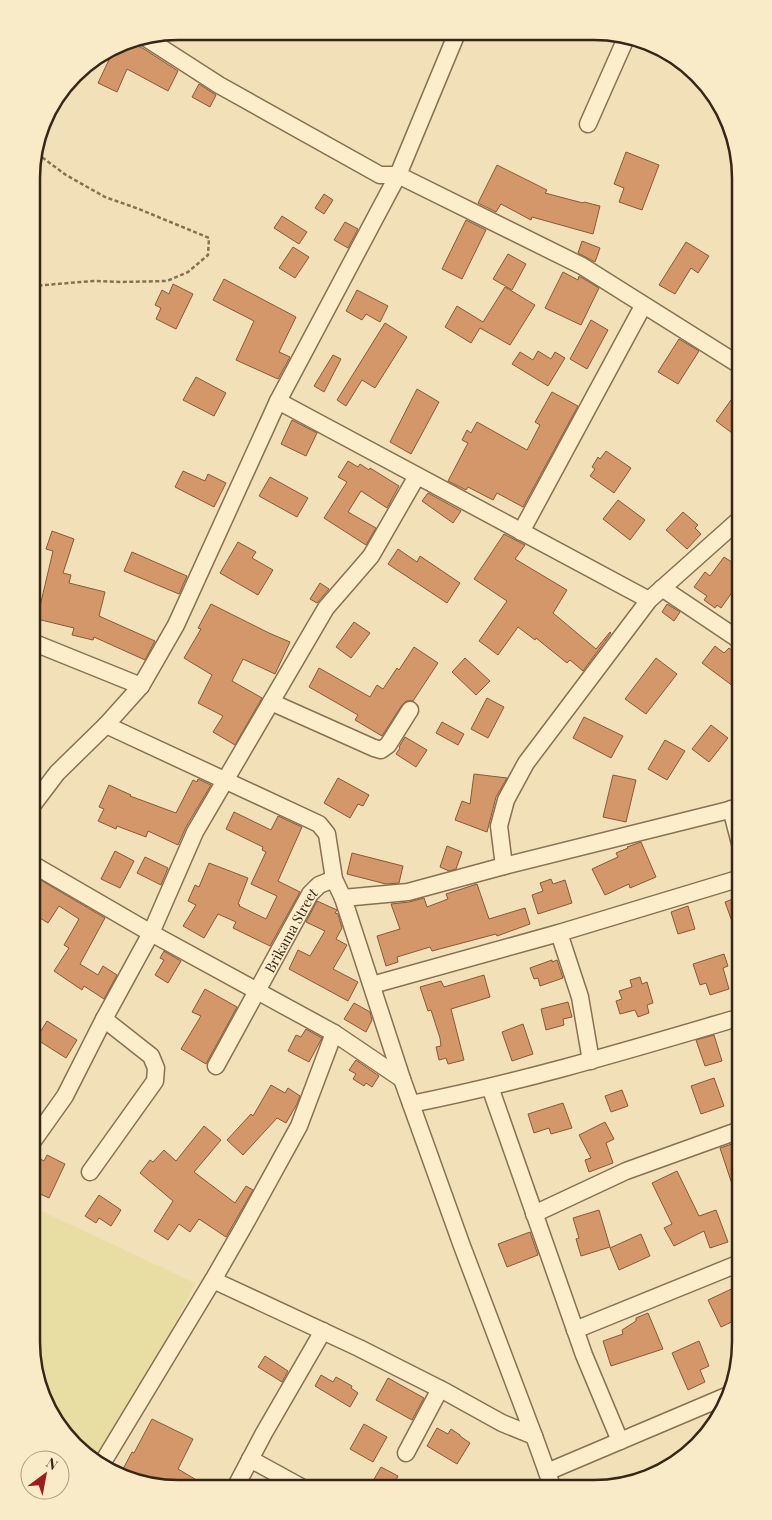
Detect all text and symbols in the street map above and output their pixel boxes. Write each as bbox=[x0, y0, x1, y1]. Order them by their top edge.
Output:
street label: Brikama Street bbox=[259, 882, 322, 976]
north arrow bbox=[20, 1450, 70, 1500]
text: N bbox=[43, 1453, 61, 1474]

